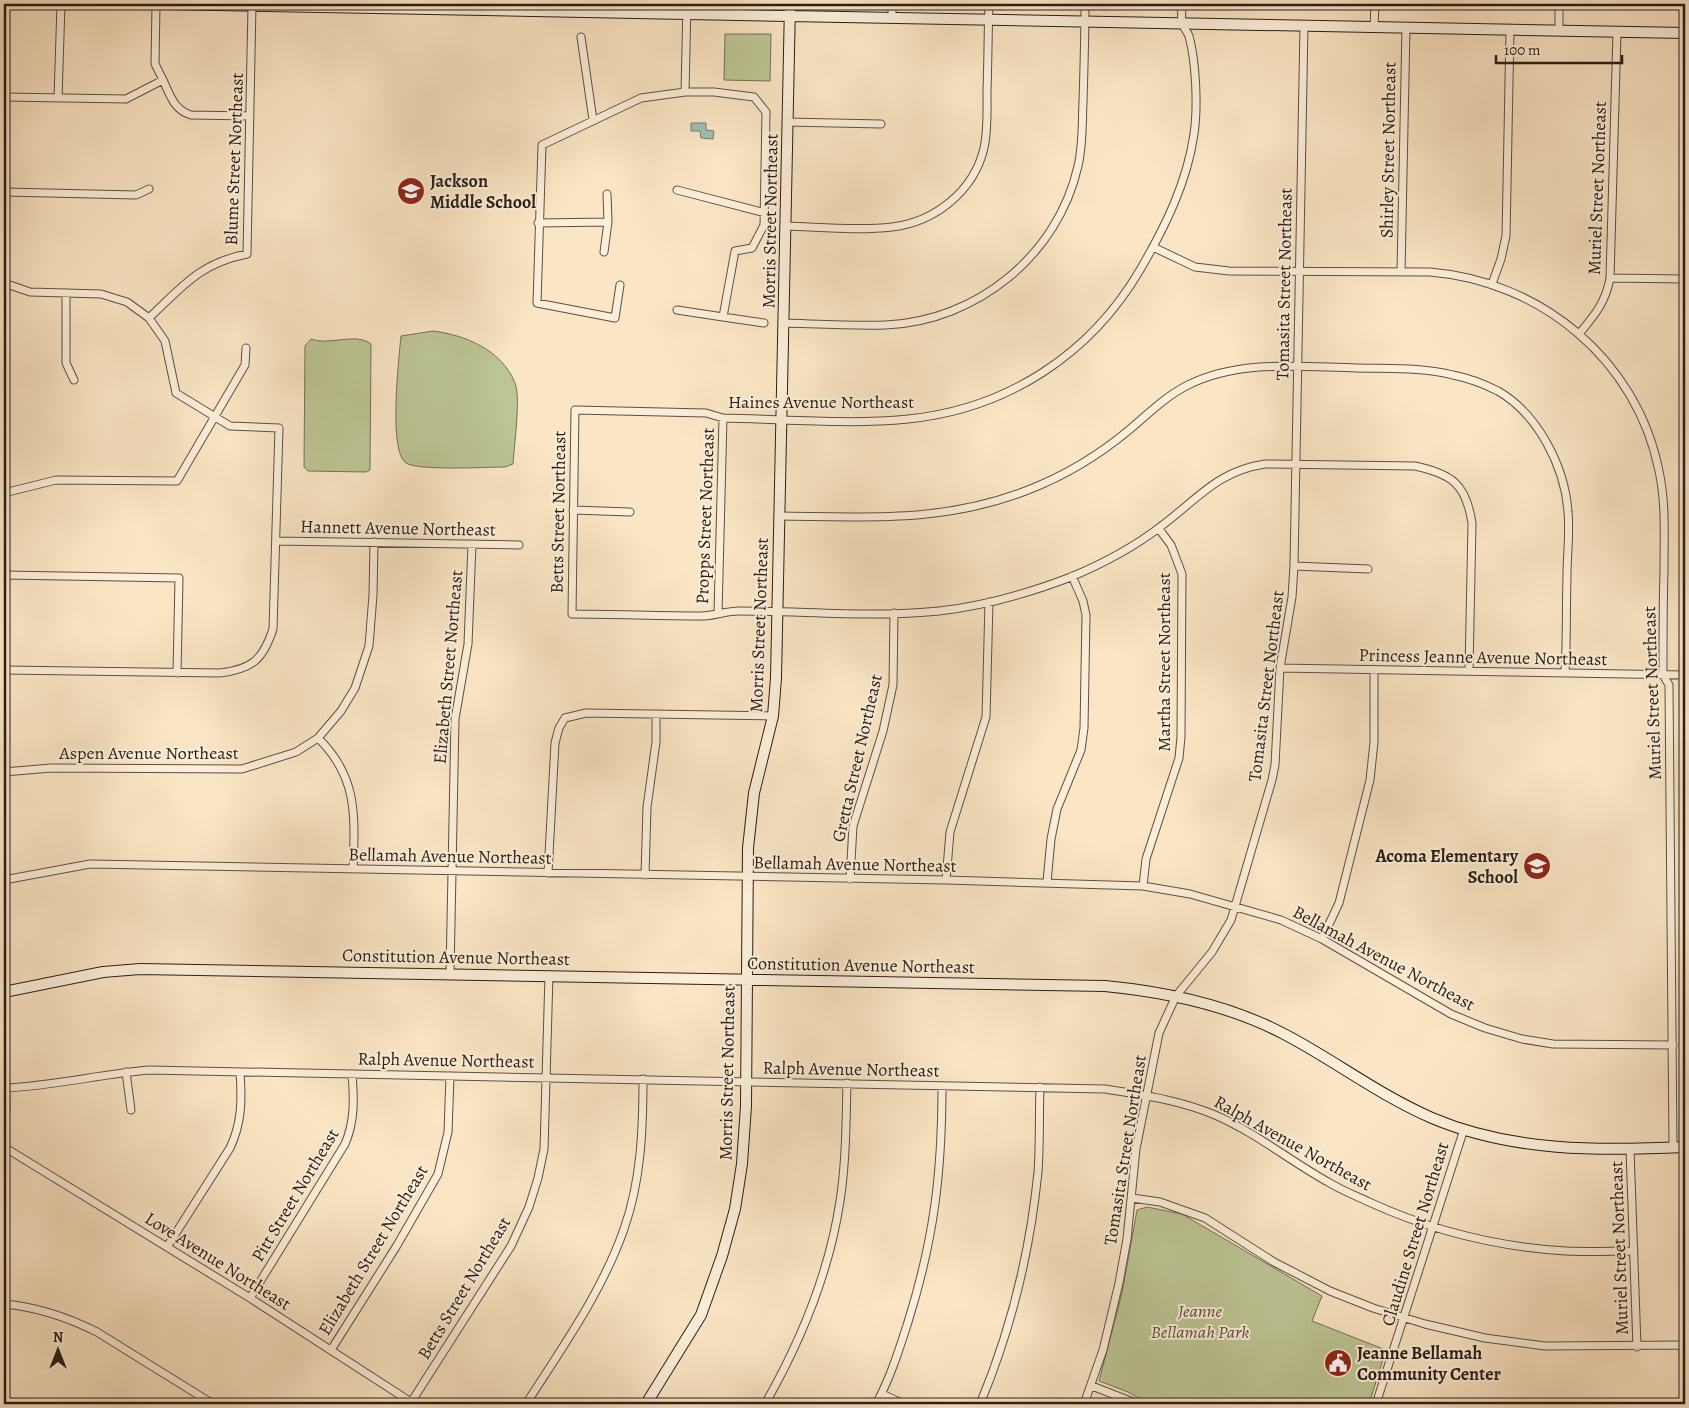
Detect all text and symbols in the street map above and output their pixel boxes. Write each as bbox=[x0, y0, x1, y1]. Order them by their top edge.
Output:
scale bar bbox=[1496, 32, 1623, 64]
text: 100 m bbox=[1504, 40, 1541, 60]
street label: Shirley Street Northeast bbox=[1374, 62, 1402, 238]
street label: Blume Street Northeast bbox=[219, 72, 249, 246]
street label: Muriel Street Northeast bbox=[1582, 101, 1612, 275]
street label: Morris Street Northeast bbox=[756, 133, 784, 309]
place label: Jackson Middle School bbox=[430, 169, 536, 214]
school or university icon: Jackson Middle School bbox=[396, 176, 426, 206]
street label: Tomasita Street Northeast bbox=[1270, 187, 1298, 381]
street label: Haines Avenue Northeast bbox=[728, 390, 914, 414]
street label: Propps Street Northeast bbox=[690, 427, 720, 605]
street label: Betts Street Northeast bbox=[545, 430, 571, 594]
street label: Hannett Avenue Northeast bbox=[300, 514, 496, 542]
street label: Morris Street Northeast bbox=[744, 537, 774, 713]
street label: Elizabeth Street Northeast bbox=[428, 569, 468, 765]
street label: Martha Street Northeast bbox=[1152, 572, 1176, 752]
street label: Tomasita Street Northeast bbox=[1242, 589, 1290, 783]
street label: Muriel Street Northeast bbox=[1637, 606, 1667, 780]
street label: Princess Jeanne Avenue Northeast bbox=[1358, 643, 1608, 671]
street label: Gretta Street Northeast bbox=[826, 672, 888, 844]
street label: Aspen Avenue Northeast bbox=[58, 741, 239, 765]
street label: Bellamah Avenue Northeast bbox=[348, 842, 552, 870]
place label: Acoma Elementary School bbox=[1374, 844, 1519, 889]
street label: Bellamah Avenue Northeast bbox=[753, 850, 957, 878]
school or university icon: Acoma Elementary School bbox=[1522, 851, 1552, 881]
street label: Bellamah Avenue Northeast bbox=[1289, 900, 1479, 1016]
street label: Constitution Avenue Northeast bbox=[342, 943, 570, 971]
street label: Constitution Avenue Northeast bbox=[747, 951, 975, 979]
street label: Morris Street Northeast bbox=[713, 985, 741, 1161]
street label: Ralph Avenue Northeast bbox=[357, 1046, 535, 1074]
street label: Tomasita Street Northeast bbox=[1098, 1053, 1152, 1247]
street label: Ralph Avenue Northeast bbox=[762, 1055, 940, 1083]
street label: Ralph Avenue Northeast bbox=[1210, 1090, 1376, 1196]
street label: Pitt Street Northeast bbox=[246, 1124, 344, 1266]
street label: Claudine Street Northeast bbox=[1376, 1139, 1454, 1329]
street label: Elizabeth Street Northeast bbox=[313, 1160, 433, 1340]
street label: Muriel Street Northeast bbox=[1604, 1161, 1634, 1335]
street label: Love Avenue Northeast bbox=[140, 1206, 296, 1316]
street label: Betts Street Northeast bbox=[412, 1212, 516, 1364]
park label: Jeanne Bellamah Park bbox=[1151, 1299, 1249, 1344]
north arrow bbox=[32, 1326, 82, 1376]
text: N bbox=[53, 1328, 63, 1347]
place label: Jeanne Bellamah Community Center bbox=[1357, 1341, 1501, 1386]
public building icon: Jeanne Bellamah Community Center bbox=[1323, 1348, 1353, 1378]

